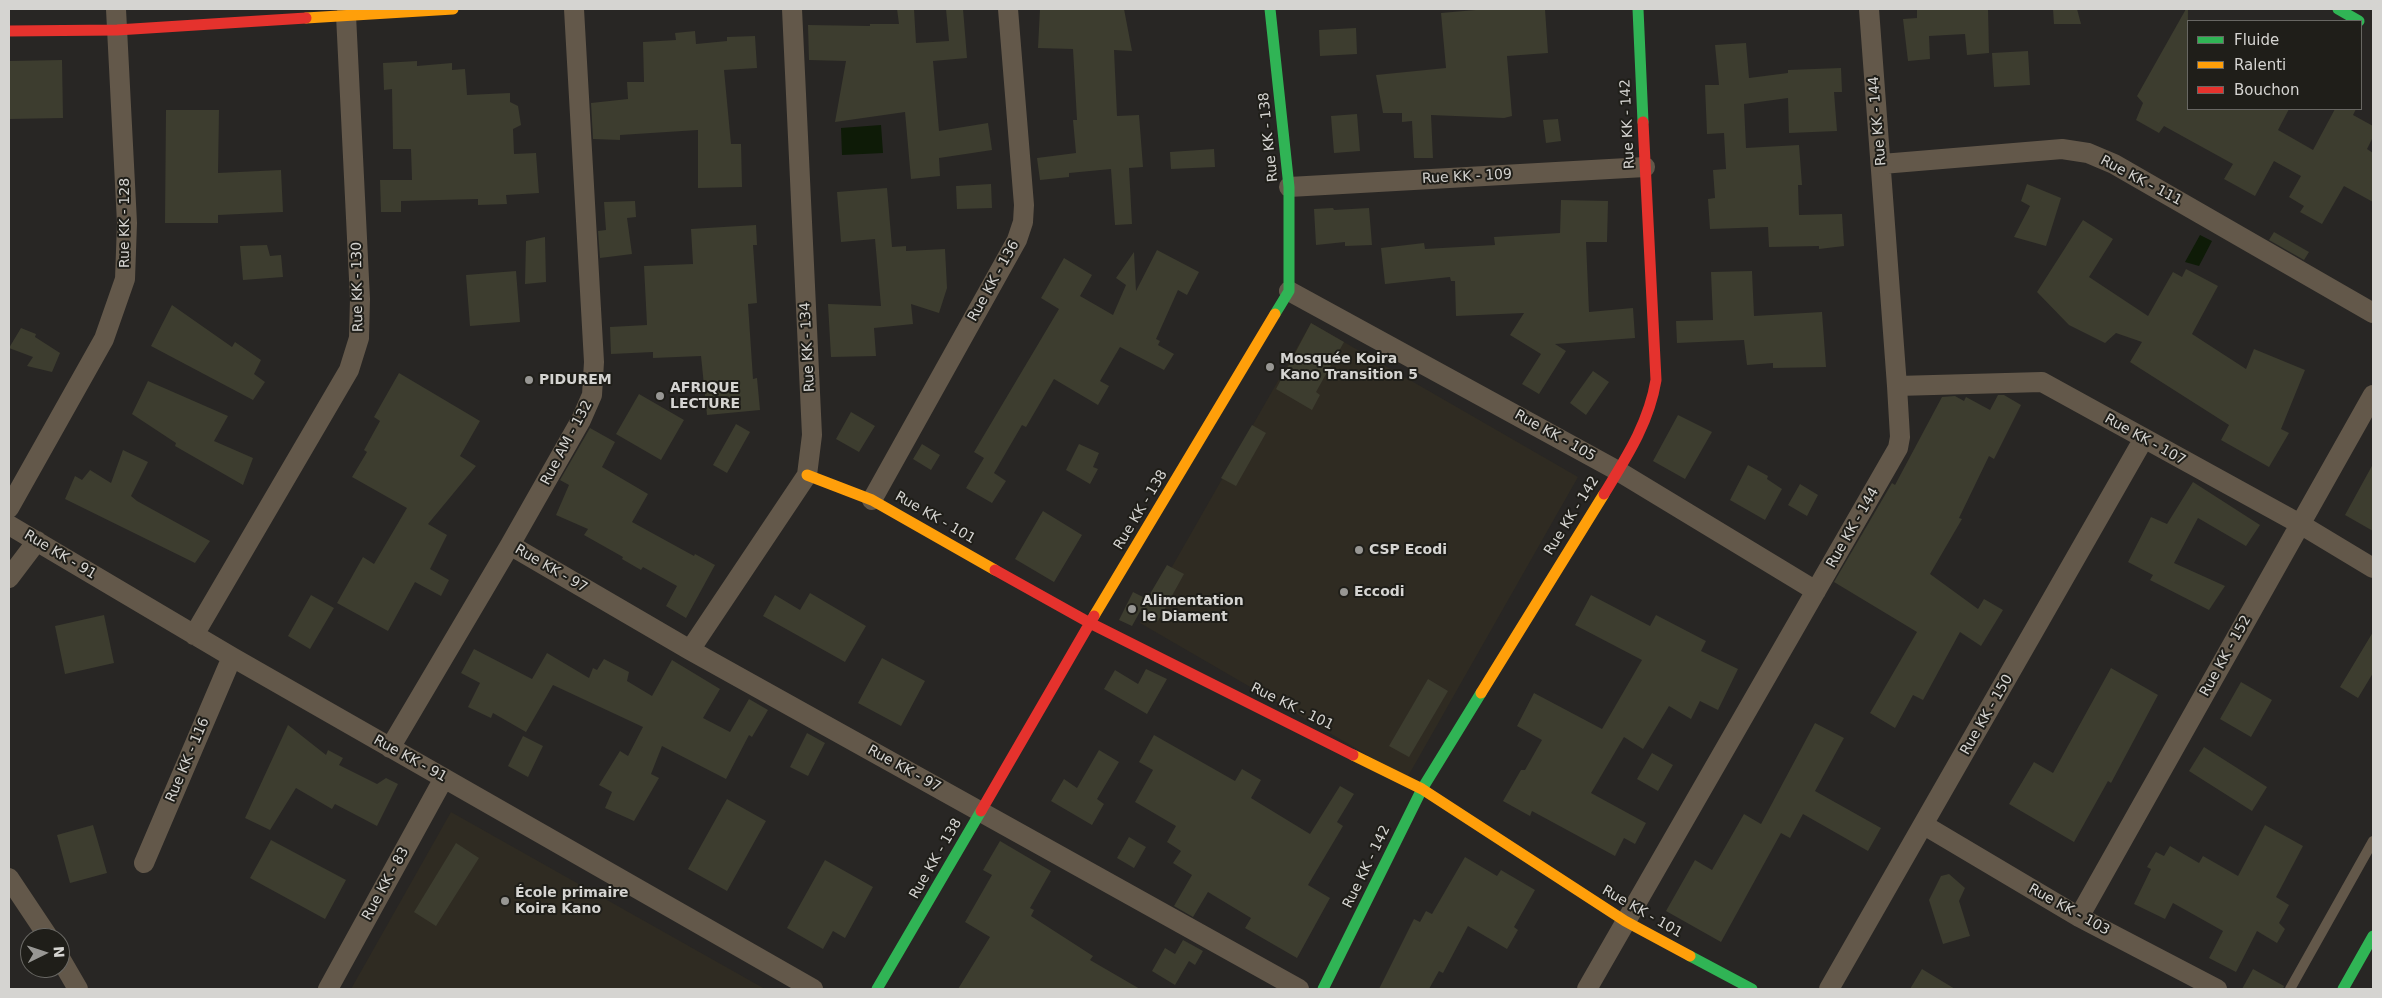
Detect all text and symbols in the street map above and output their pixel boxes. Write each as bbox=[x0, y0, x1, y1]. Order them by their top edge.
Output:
legend bbox=[2187, 20, 2362, 110]
text: Fluide bbox=[2234, 31, 2279, 49]
text: Ralenti bbox=[2234, 56, 2286, 74]
street label: Rue KK - 144 bbox=[1866, 75, 1890, 167]
street label: Rue KK - 142 bbox=[1617, 79, 1639, 169]
text: Bouchon bbox=[2234, 81, 2299, 99]
street label: Rue KK - 138 bbox=[1256, 91, 1282, 183]
street label: Rue KK - 111 bbox=[2097, 152, 2185, 210]
street label: Rue KK - 109 bbox=[1422, 166, 1512, 188]
street label: Rue KK - 128 bbox=[117, 178, 133, 268]
street label: Rue KK - 136 bbox=[965, 238, 1023, 324]
street label: Rue KK - 130 bbox=[349, 242, 367, 332]
street label: Rue KK - 134 bbox=[797, 302, 819, 392]
place label: Mosquée Koira Kano Transition 5 bbox=[1280, 351, 1418, 384]
marker: Mosquée Koira Kano Transition 5 bbox=[1264, 361, 1276, 373]
place label: PIDUREM bbox=[539, 372, 612, 388]
marker: PIDUREM bbox=[523, 374, 535, 386]
place label: AFRIQUE LECTURE bbox=[670, 380, 740, 412]
marker: AFRIQUE LECTURE bbox=[654, 390, 666, 402]
street label: Rue AM - 132 bbox=[538, 398, 596, 488]
street label: Rue KK - 105 bbox=[1512, 407, 1598, 465]
street label: Rue KK - 107 bbox=[2102, 411, 2188, 469]
street label: Rue KK - 138 bbox=[1111, 467, 1171, 553]
street label: Rue KK - 142 bbox=[1541, 473, 1603, 559]
street label: Rue KK - 144 bbox=[1823, 485, 1883, 571]
street label: Rue KK - 101 bbox=[892, 488, 978, 548]
street label: Rue KK - 91 bbox=[21, 527, 99, 583]
street label: Rue KK - 97 bbox=[512, 541, 590, 597]
place label: CSP Ecodi bbox=[1369, 542, 1447, 558]
marker: CSP Ecodi bbox=[1353, 544, 1365, 556]
place label: Eccodi bbox=[1354, 584, 1405, 600]
marker: Eccodi bbox=[1338, 586, 1350, 598]
place label: Alimentation le Diament bbox=[1142, 593, 1244, 626]
marker: Alimentation le Diament bbox=[1126, 603, 1138, 615]
street label: Rue KK - 152 bbox=[2197, 613, 2255, 699]
street label: Rue KK - 150 bbox=[1957, 672, 2017, 758]
street label: Rue KK - 101 bbox=[1248, 680, 1336, 734]
street label: Rue KK - 116 bbox=[163, 715, 213, 805]
street label: Rue KK - 91 bbox=[370, 732, 450, 786]
street label: Rue KK - 97 bbox=[864, 742, 944, 796]
street label: Rue KK - 138 bbox=[906, 816, 966, 902]
street label: Rue KK - 142 bbox=[1340, 823, 1394, 911]
street label: Rue KK - 83 bbox=[359, 844, 413, 924]
street label: Rue KK - 103 bbox=[2026, 881, 2112, 939]
street label: Rue KK - 101 bbox=[1599, 882, 1685, 942]
place label: École primaire Koira Kano bbox=[515, 885, 629, 918]
marker: École primaire Koira Kano bbox=[499, 895, 511, 907]
north arrow bbox=[20, 928, 70, 978]
text: N bbox=[51, 946, 67, 958]

